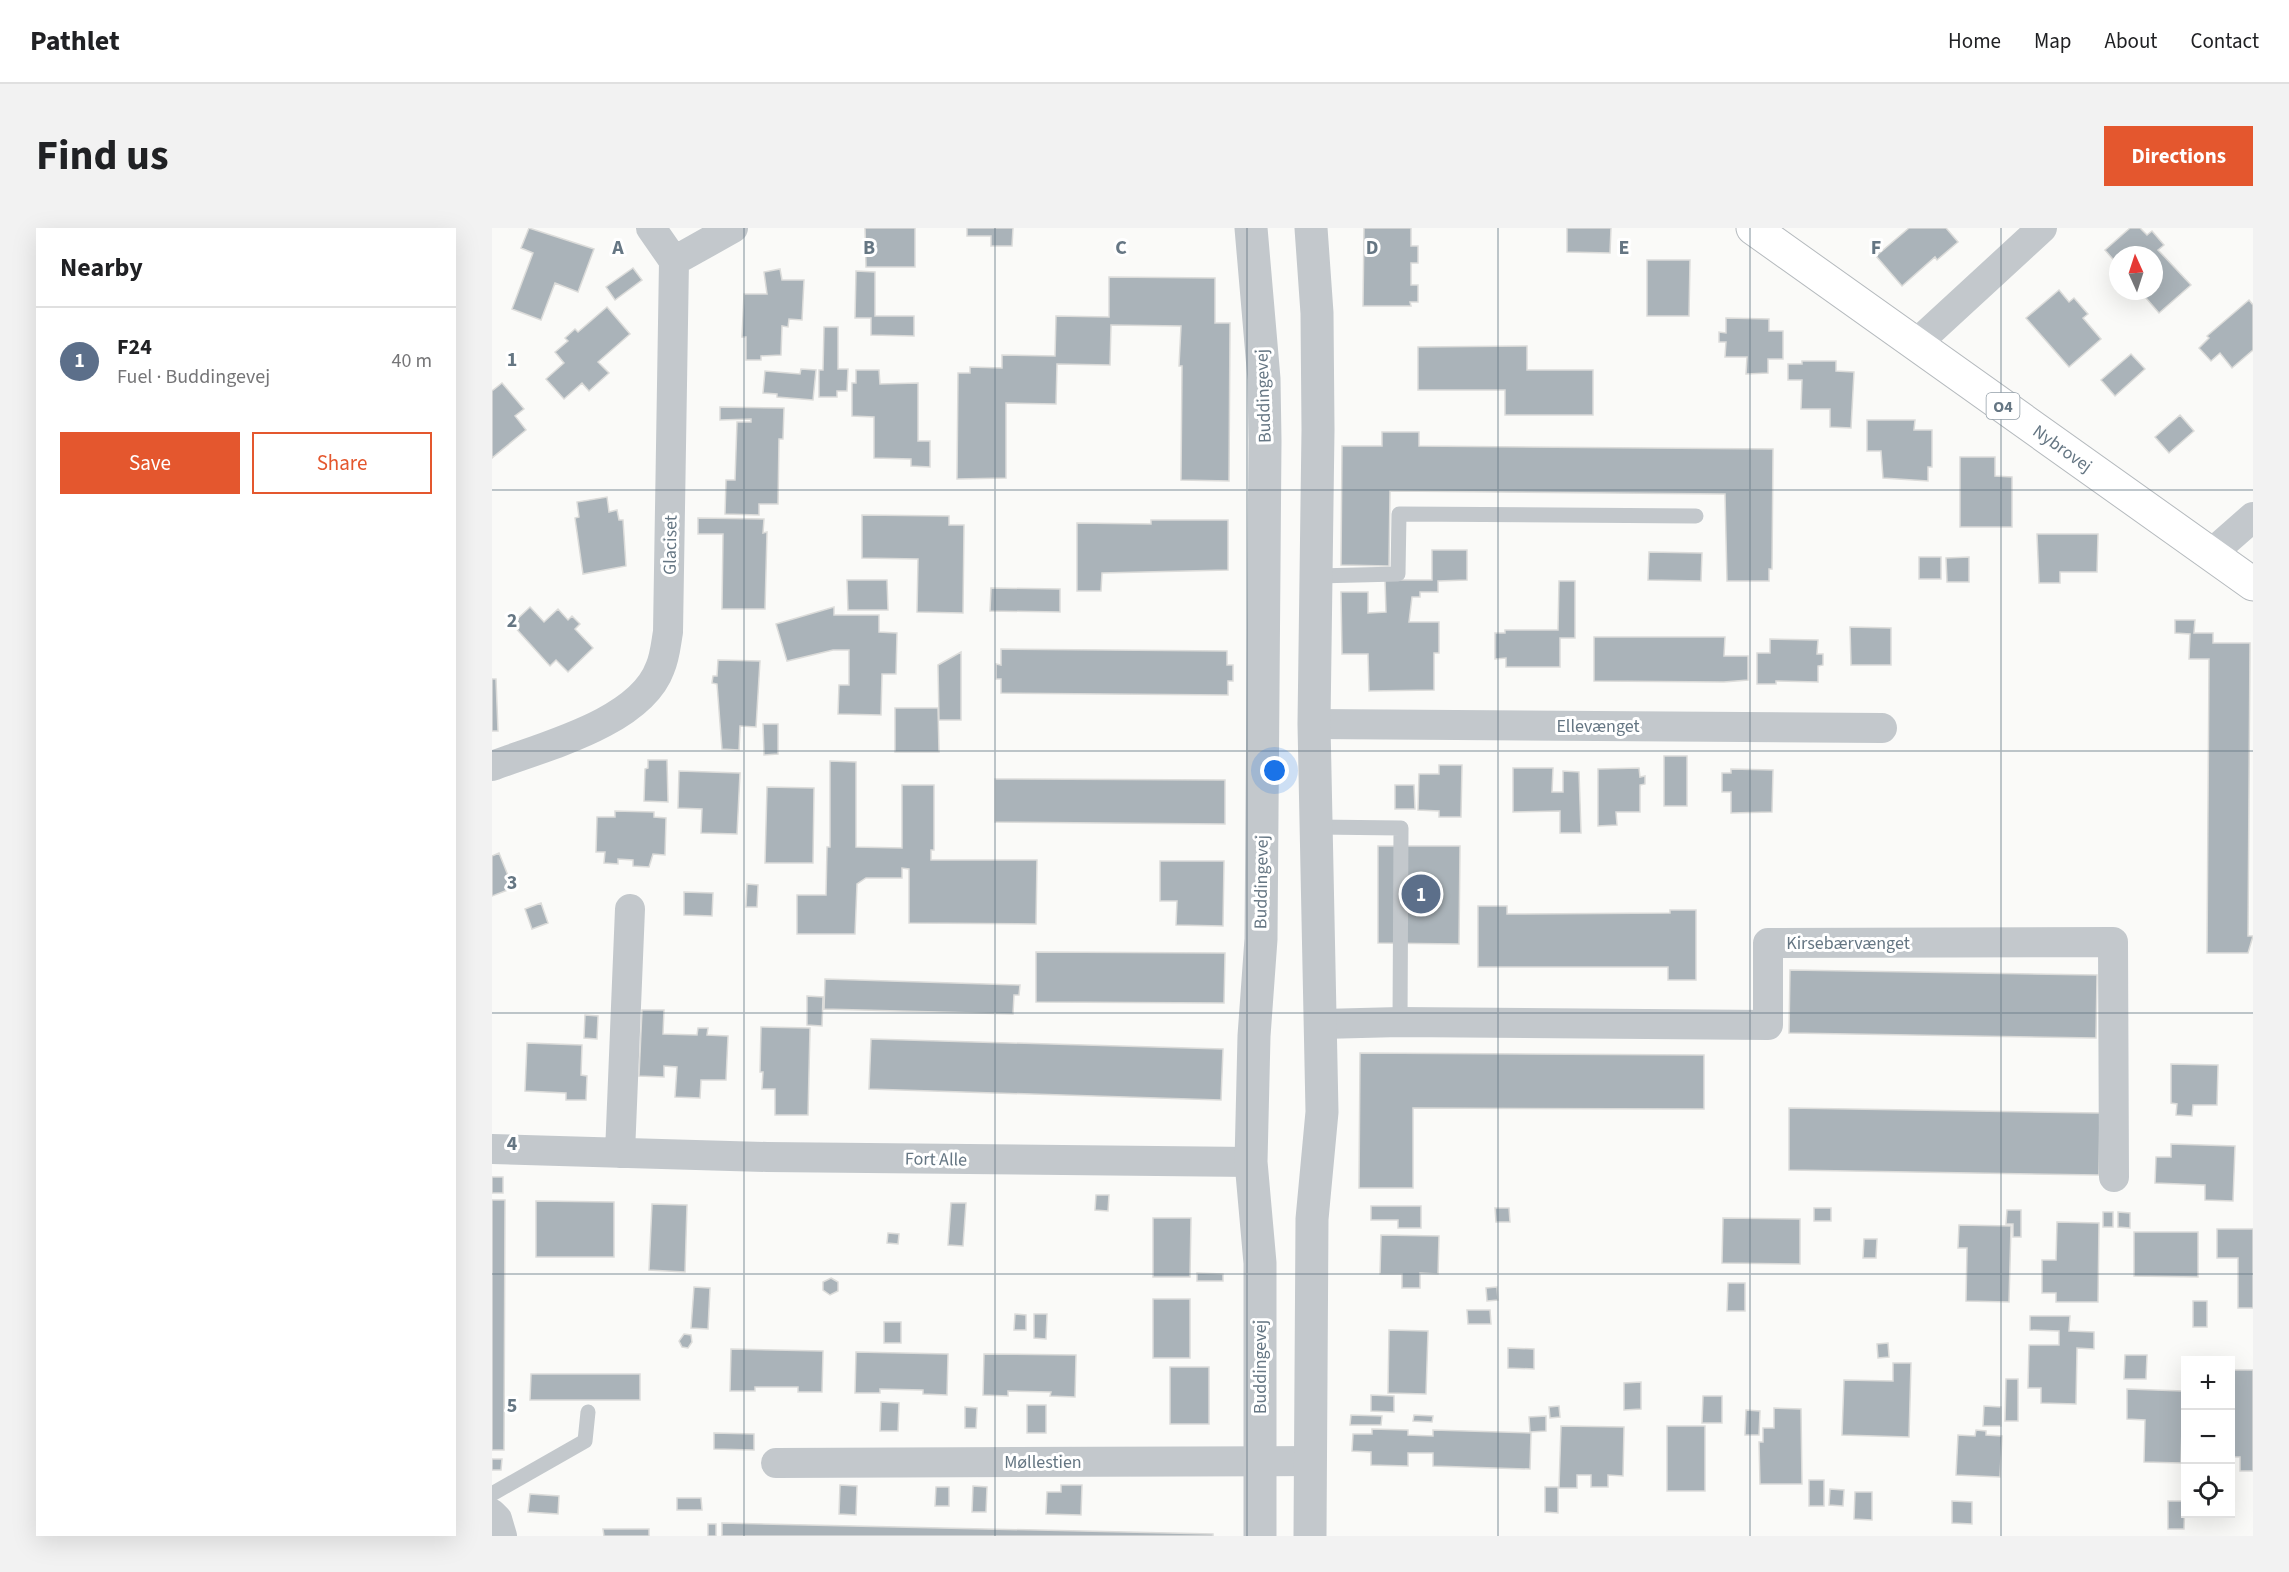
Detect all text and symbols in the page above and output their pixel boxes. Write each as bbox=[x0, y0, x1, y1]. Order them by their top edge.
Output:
text: Pathlet bbox=[30, 21, 120, 61]
text: Home bbox=[1948, 26, 2001, 56]
text: Map bbox=[2034, 26, 2072, 56]
text: About bbox=[2105, 26, 2157, 56]
text: Contact bbox=[2190, 26, 2259, 56]
text: Find us bbox=[36, 126, 169, 186]
button: Directions bbox=[2104, 126, 2253, 186]
text: A bbox=[611, 234, 624, 262]
text: B bbox=[863, 234, 875, 262]
text: C bbox=[1115, 234, 1127, 262]
text: D bbox=[1366, 234, 1378, 262]
text: E bbox=[1619, 234, 1629, 262]
text: F bbox=[1871, 234, 1881, 262]
north arrow bbox=[2109, 246, 2163, 300]
text: Nearby bbox=[60, 249, 143, 286]
text: F24 bbox=[117, 331, 152, 363]
text: 1 bbox=[507, 346, 517, 374]
text: 1 bbox=[74, 347, 85, 375]
text: 40 m bbox=[392, 347, 432, 375]
street label: Buddingevej bbox=[1249, 348, 1278, 443]
text: Fuel · Buddingevej bbox=[117, 363, 270, 391]
road number: O4 bbox=[1986, 393, 2020, 419]
street label: Nybrovej bbox=[2028, 419, 2097, 479]
button: Save bbox=[60, 432, 240, 494]
button: Share bbox=[252, 432, 432, 494]
street label: Glaciset bbox=[657, 515, 684, 575]
text: 2 bbox=[507, 607, 517, 635]
street label: Ellevænget bbox=[1556, 714, 1640, 739]
your location bbox=[1260, 756, 1289, 785]
street label: Buddingevej bbox=[1248, 835, 1275, 929]
text: 3 bbox=[507, 869, 517, 897]
pin: 1 bbox=[1402, 872, 1440, 916]
street label: Kirsebærvænget bbox=[1786, 931, 1910, 956]
text: 4 bbox=[507, 1130, 518, 1158]
street label: Fort Alle bbox=[905, 1146, 967, 1173]
street label: Buddingevej bbox=[1248, 1320, 1273, 1414]
map controls bbox=[2181, 1356, 2235, 1518]
button: + bbox=[2181, 1356, 2235, 1410]
text: 5 bbox=[507, 1392, 517, 1420]
button: − bbox=[2181, 1410, 2235, 1464]
street label: Møllestien bbox=[1004, 1450, 1082, 1475]
button: locate bbox=[2181, 1464, 2235, 1518]

